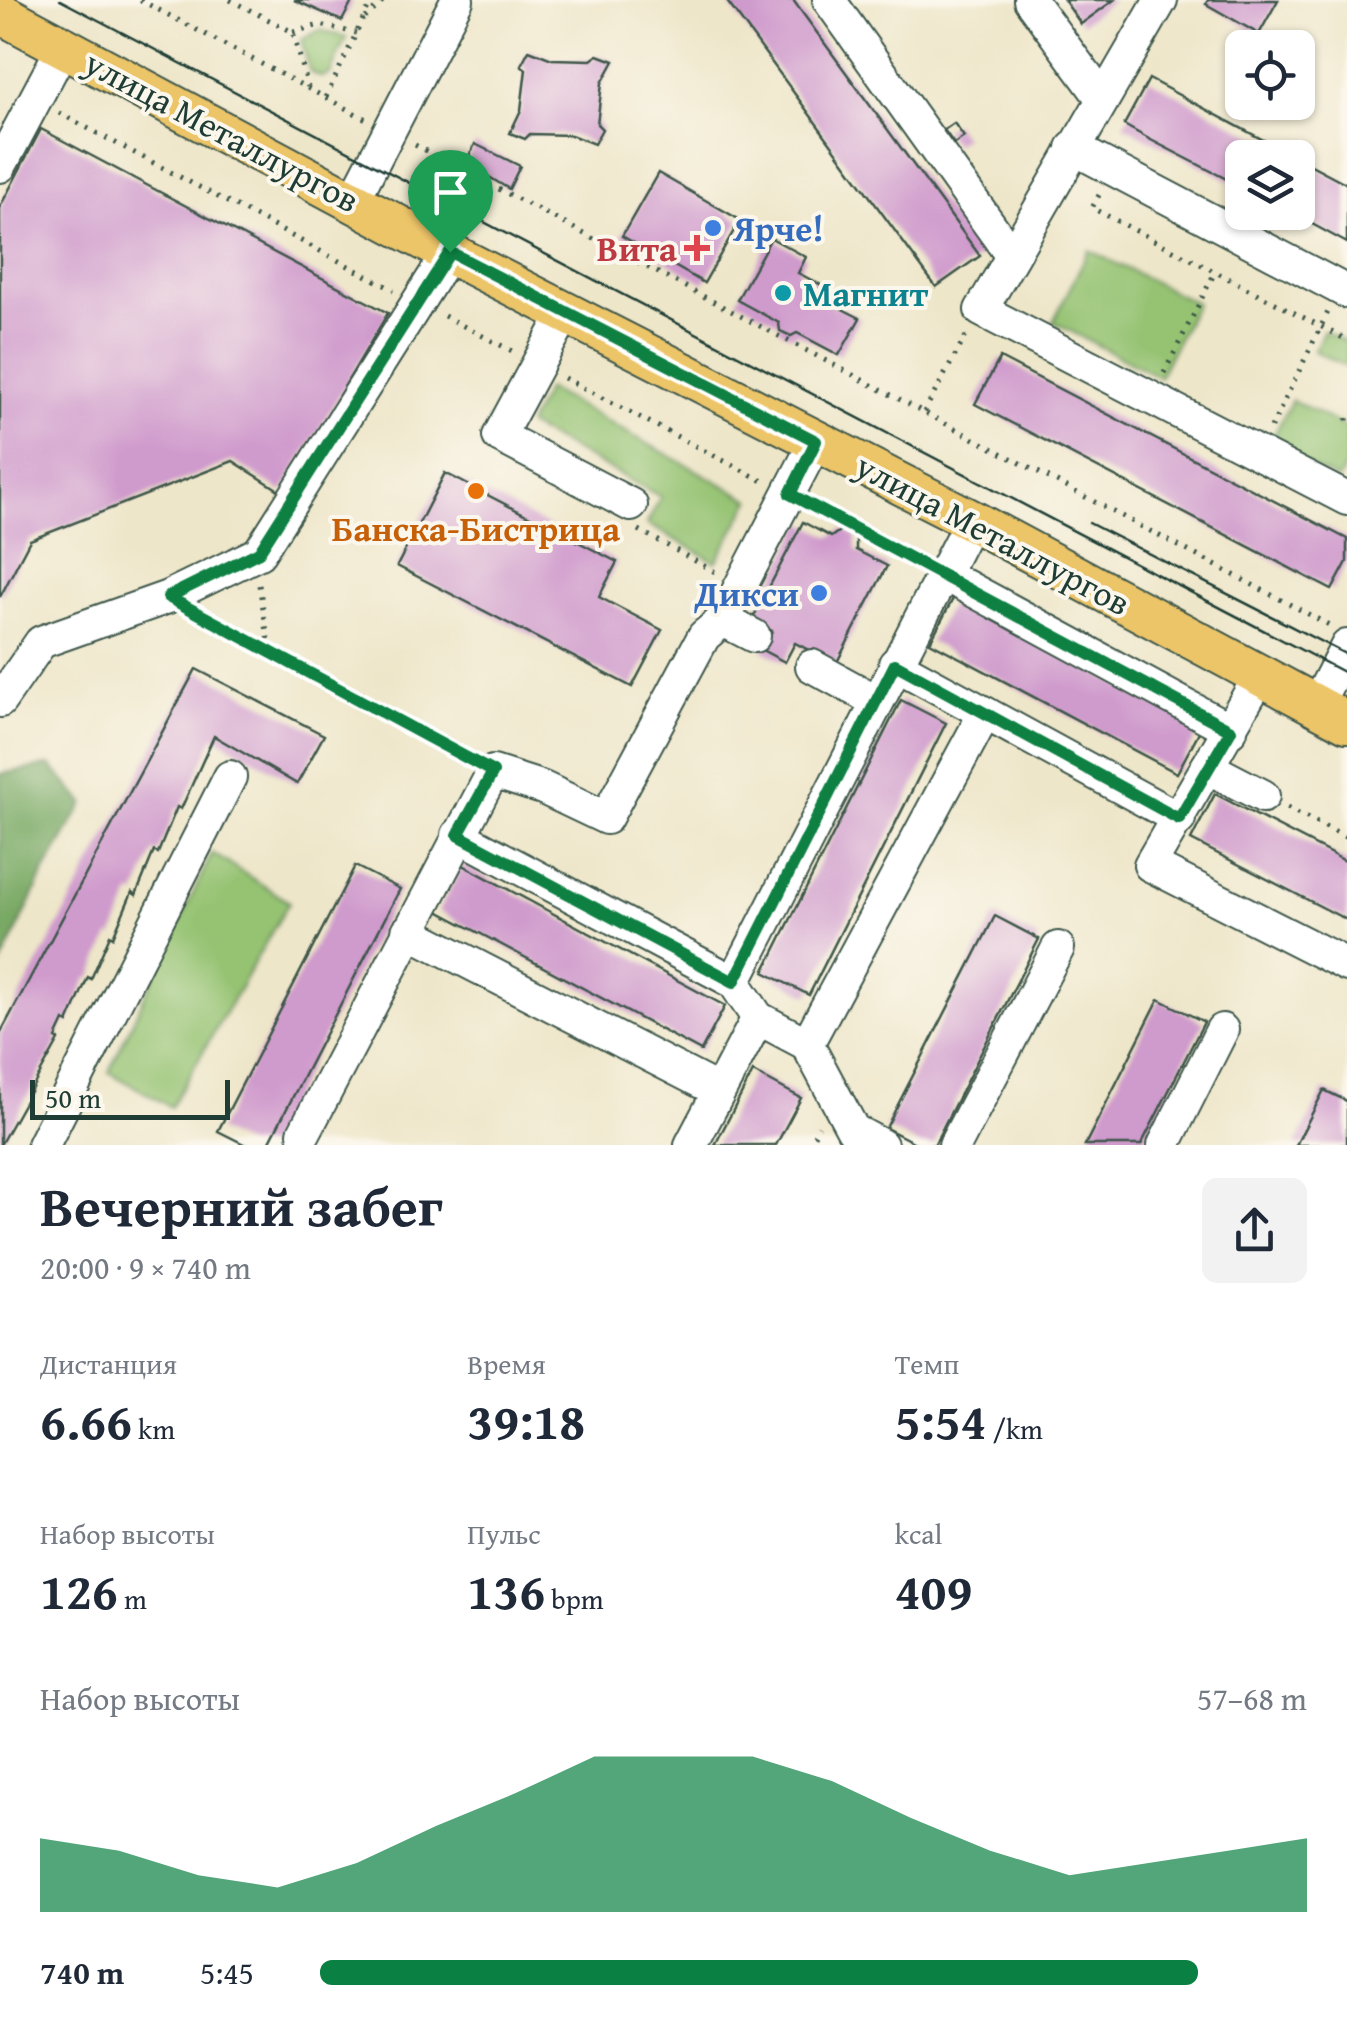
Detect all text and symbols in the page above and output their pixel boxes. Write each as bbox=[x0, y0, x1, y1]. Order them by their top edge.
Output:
map controls bbox=[1225, 30, 1315, 230]
button: locate bbox=[1225, 30, 1315, 120]
street label: улица Металлургов bbox=[75, 37, 368, 225]
button: layers bbox=[1225, 140, 1315, 230]
pin bbox=[408, 150, 493, 253]
icon: arrive bbox=[423, 165, 478, 220]
place label: Ярче! bbox=[732, 203, 824, 254]
marker: Ярче! bbox=[702, 217, 724, 239]
place label: Вита bbox=[597, 223, 677, 274]
marker: Вита bbox=[686, 237, 708, 259]
place label: Магнит bbox=[803, 268, 928, 319]
marker: Магнит bbox=[772, 282, 794, 304]
street label: улица Металлургов bbox=[846, 440, 1139, 628]
marker: Банска-Бистрица bbox=[465, 480, 487, 502]
place label: Банска-Бистрица bbox=[332, 503, 620, 554]
place label: Дикси bbox=[693, 568, 799, 619]
marker: Дикси bbox=[808, 582, 830, 604]
scale bar bbox=[30, 1075, 230, 1120]
text: 50 m bbox=[45, 1077, 101, 1118]
text: Вечерний забег bbox=[40, 1166, 443, 1246]
button: share bbox=[1202, 1178, 1307, 1283]
text: 20:00 · 9 × 740 m bbox=[40, 1244, 251, 1291]
text: Дистанция bbox=[40, 1343, 177, 1384]
text: Время bbox=[467, 1343, 546, 1384]
text: Темп bbox=[895, 1343, 959, 1384]
text: 6.66 bbox=[40, 1384, 132, 1457]
text: 39:18 bbox=[467, 1384, 585, 1457]
text: 5:54 bbox=[895, 1384, 987, 1457]
text: km bbox=[132, 1408, 175, 1449]
text: /km bbox=[987, 1408, 1043, 1449]
text: Набор высоты bbox=[40, 1513, 215, 1554]
text: Пульс bbox=[467, 1513, 541, 1554]
text: kcal bbox=[895, 1513, 942, 1554]
text: 126 bbox=[40, 1554, 118, 1627]
text: 136 bbox=[467, 1554, 545, 1627]
text: 409 bbox=[895, 1554, 972, 1627]
text: m bbox=[118, 1578, 147, 1619]
text: bpm bbox=[545, 1578, 604, 1619]
text: Набор высоты bbox=[40, 1675, 240, 1722]
text: 57–68 m bbox=[1197, 1675, 1307, 1722]
text: 740 m bbox=[40, 1949, 124, 1996]
text: 5:45 bbox=[200, 1949, 254, 1996]

